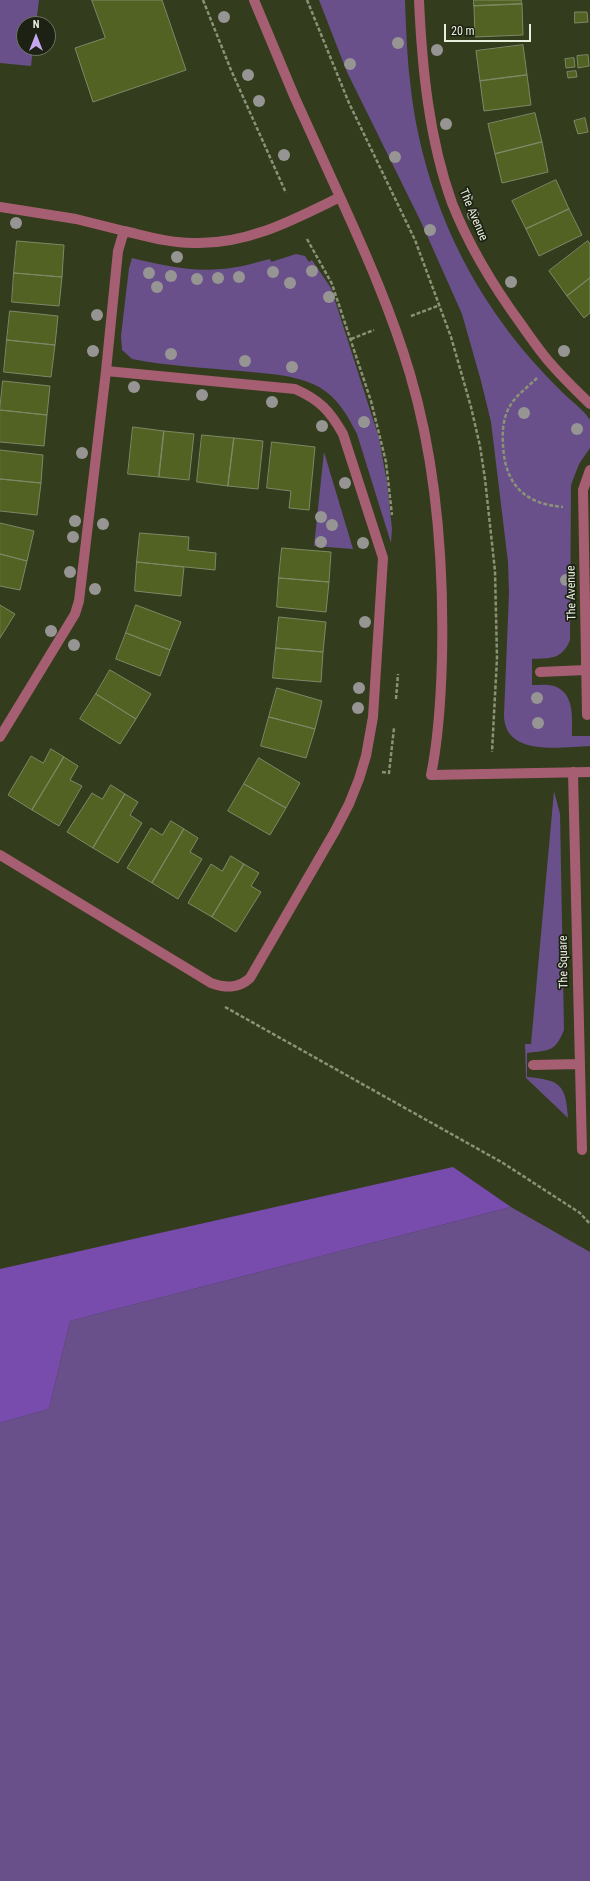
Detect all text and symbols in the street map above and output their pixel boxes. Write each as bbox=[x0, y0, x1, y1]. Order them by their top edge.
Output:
north arrow bbox=[16, 16, 56, 56]
scale bar bbox=[446, 16, 533, 42]
text: N bbox=[33, 18, 39, 31]
text: 20 m bbox=[451, 24, 475, 38]
street label: The Avenue bbox=[456, 187, 490, 243]
street label: The Avenue bbox=[564, 565, 580, 621]
street label: The Square bbox=[556, 935, 572, 989]

